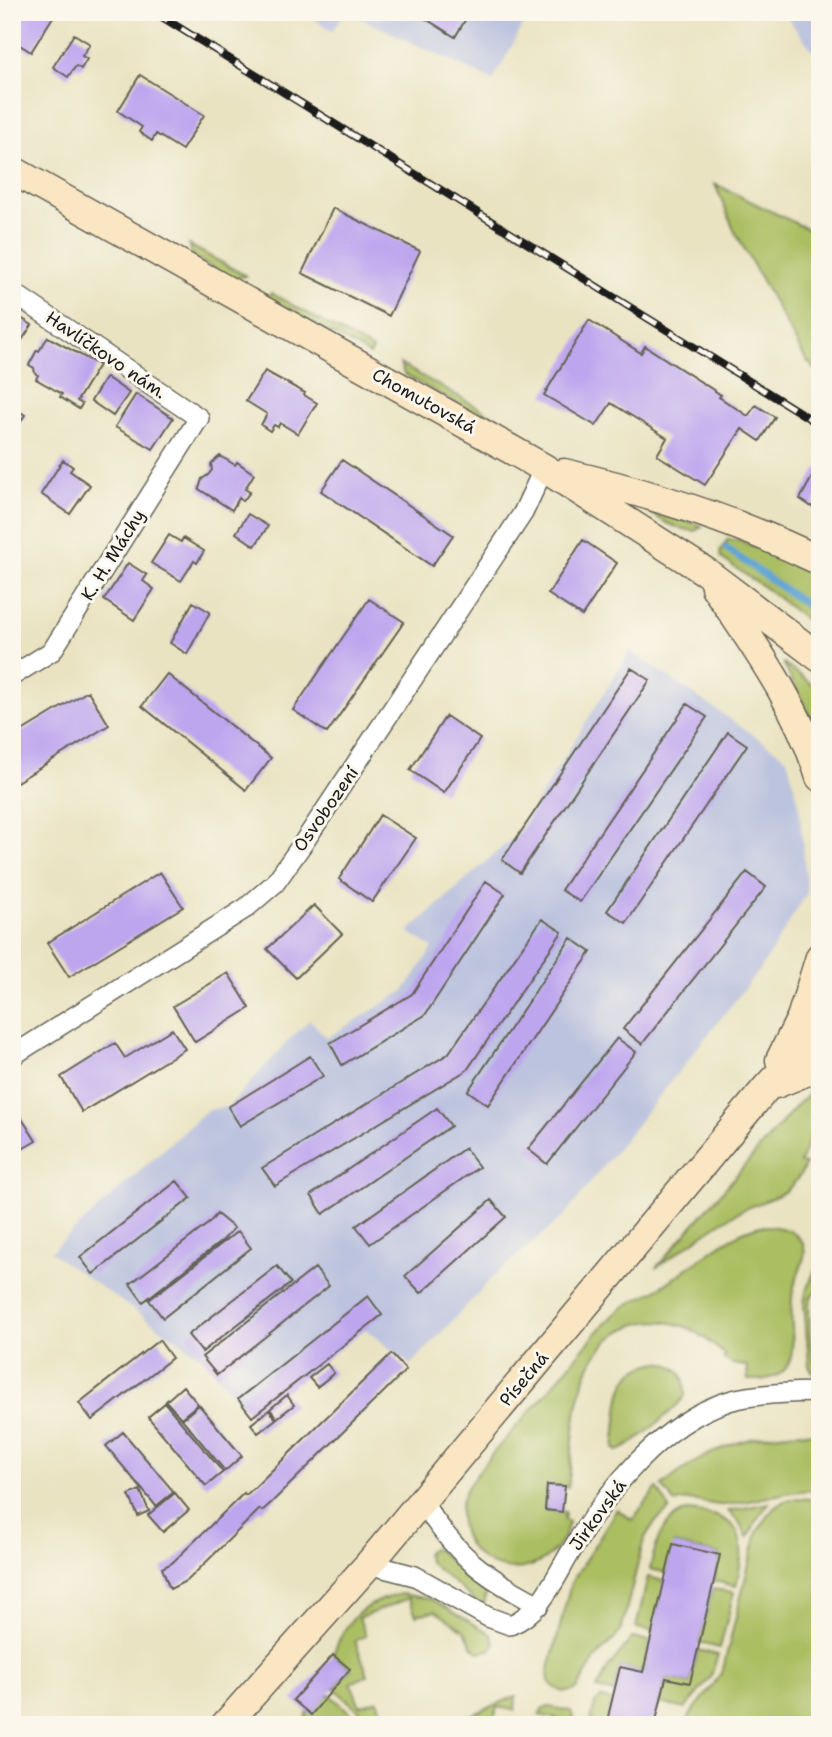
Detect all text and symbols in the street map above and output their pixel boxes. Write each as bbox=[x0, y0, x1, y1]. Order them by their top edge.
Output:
street label: Havlíčkovo nám. bbox=[41, 306, 171, 404]
street label: Chomutovská bbox=[368, 363, 480, 439]
street label: K. H. Máchy bbox=[75, 505, 151, 605]
street label: Osvobození bbox=[288, 762, 364, 856]
street label: Písečná bbox=[494, 1347, 554, 1411]
street label: Jirkovská bbox=[564, 1475, 632, 1555]

